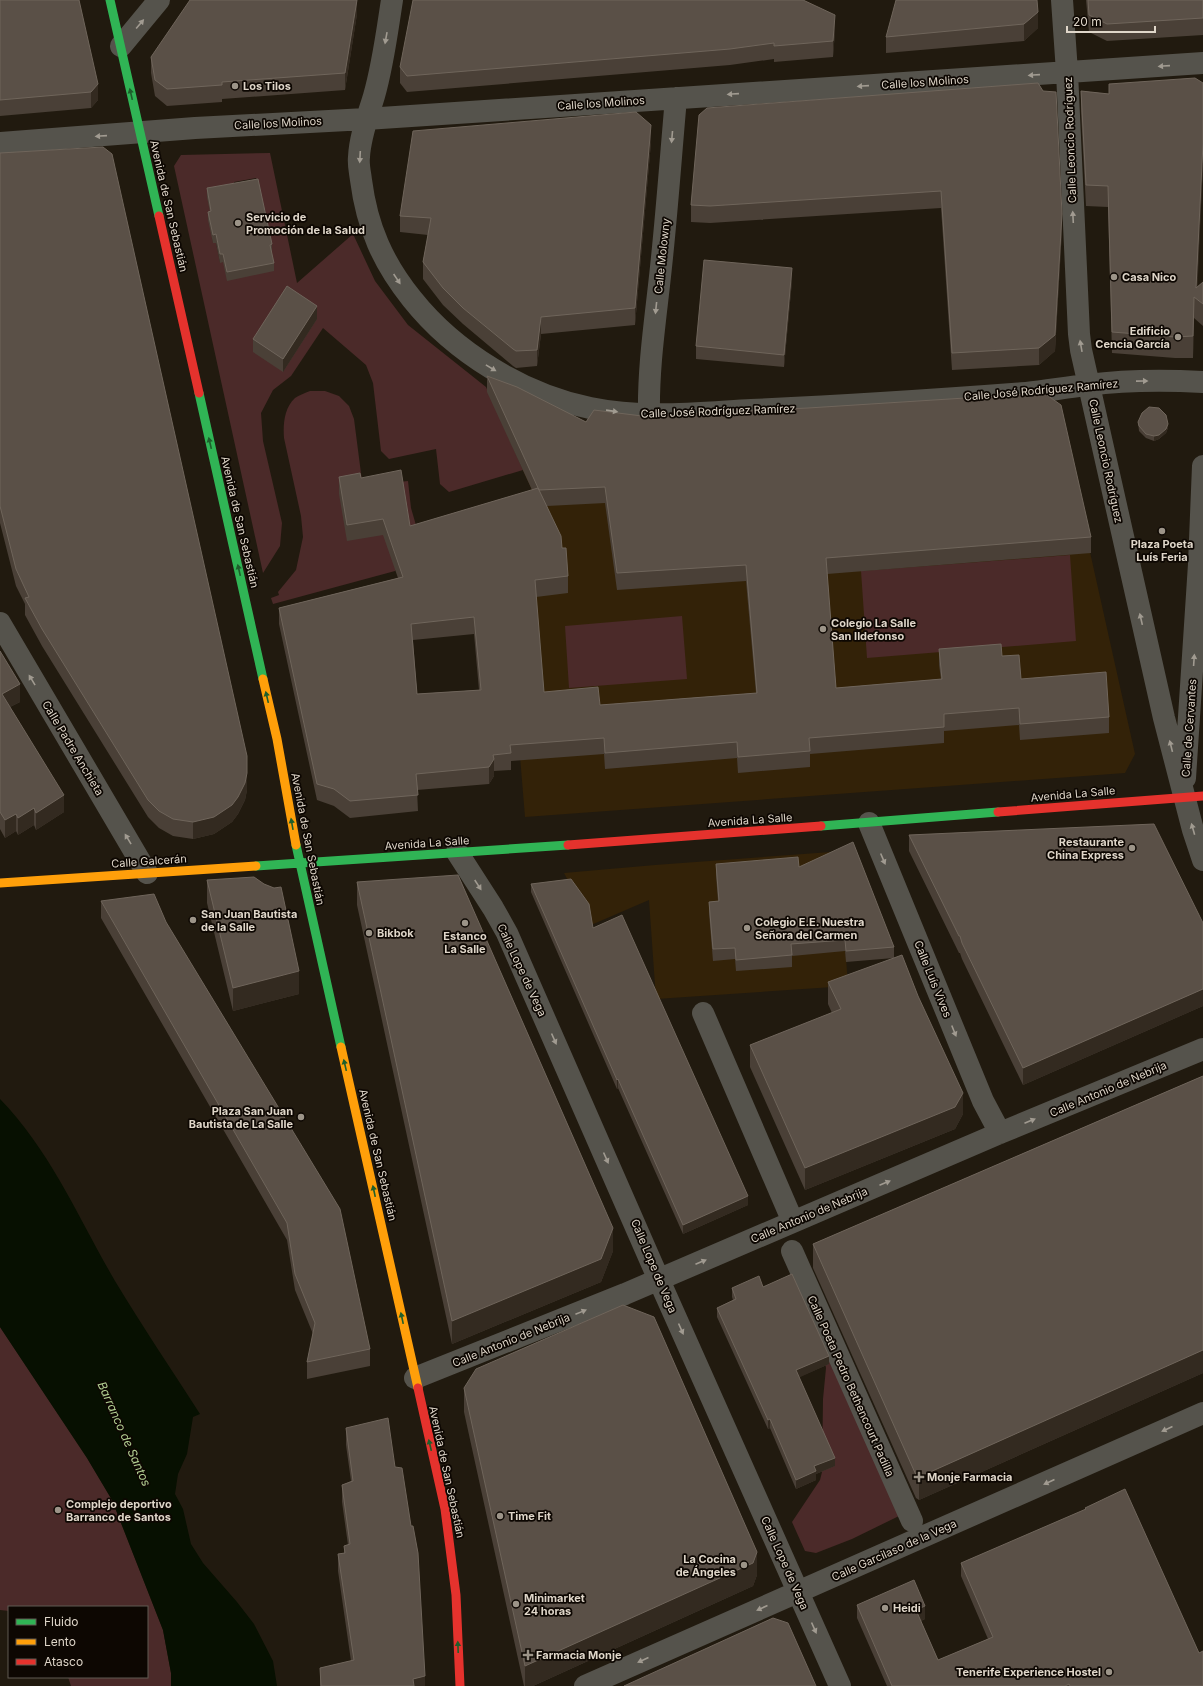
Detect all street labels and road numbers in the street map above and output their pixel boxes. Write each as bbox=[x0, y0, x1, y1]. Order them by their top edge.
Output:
street label: Calle los Molinos bbox=[881, 72, 970, 92]
street label: Calle Leoncio Rodríguez bbox=[1061, 77, 1079, 203]
street label: Calle los Molinos bbox=[557, 93, 646, 113]
street label: Calle los Molinos bbox=[234, 114, 322, 132]
street label: Avenida de San Sebastián bbox=[147, 139, 191, 273]
street label: Calle Molowny bbox=[651, 217, 673, 295]
street label: Calle José Rodríguez Ramírez bbox=[963, 376, 1119, 404]
street label: Calle Leoncio Rodríguez bbox=[1086, 398, 1126, 524]
street label: Calle José Rodríguez Ramírez bbox=[640, 401, 796, 421]
street label: Avenida de San Sebastián bbox=[218, 455, 262, 589]
street label: Calle de Cervantes bbox=[1179, 678, 1199, 778]
street label: Calle Padre Anchieta bbox=[39, 698, 107, 798]
street label: Avenida de San Sebastián bbox=[288, 772, 328, 906]
street label: Avenida La Salle bbox=[1030, 783, 1116, 805]
street label: Avenida La Salle bbox=[707, 810, 793, 830]
street label: Avenida La Salle bbox=[384, 833, 470, 853]
street label: Calle Galcerán bbox=[111, 851, 187, 871]
street label: Calle Lope de Vega bbox=[494, 921, 550, 1019]
street label: Calle Luís Vives bbox=[911, 938, 955, 1020]
street label: Calle Antonio de Nebrija bbox=[1047, 1058, 1169, 1120]
street label: Avenida de San Sebastián bbox=[356, 1088, 400, 1222]
street label: Calle Antonio de Nebrija bbox=[748, 1184, 870, 1246]
street label: Calle Lope de Vega bbox=[628, 1217, 680, 1315]
street label: Calle Poeta Pedro Bethencourt Padilla bbox=[805, 1293, 897, 1479]
street label: Calle Antonio de Nebrija bbox=[450, 1310, 572, 1370]
street label: Avenida de San Sebastián bbox=[426, 1405, 468, 1539]
street label: Calle Lope de Vega bbox=[758, 1514, 812, 1612]
street label: Calle Garcilaso de la Vega bbox=[829, 1516, 959, 1584]

